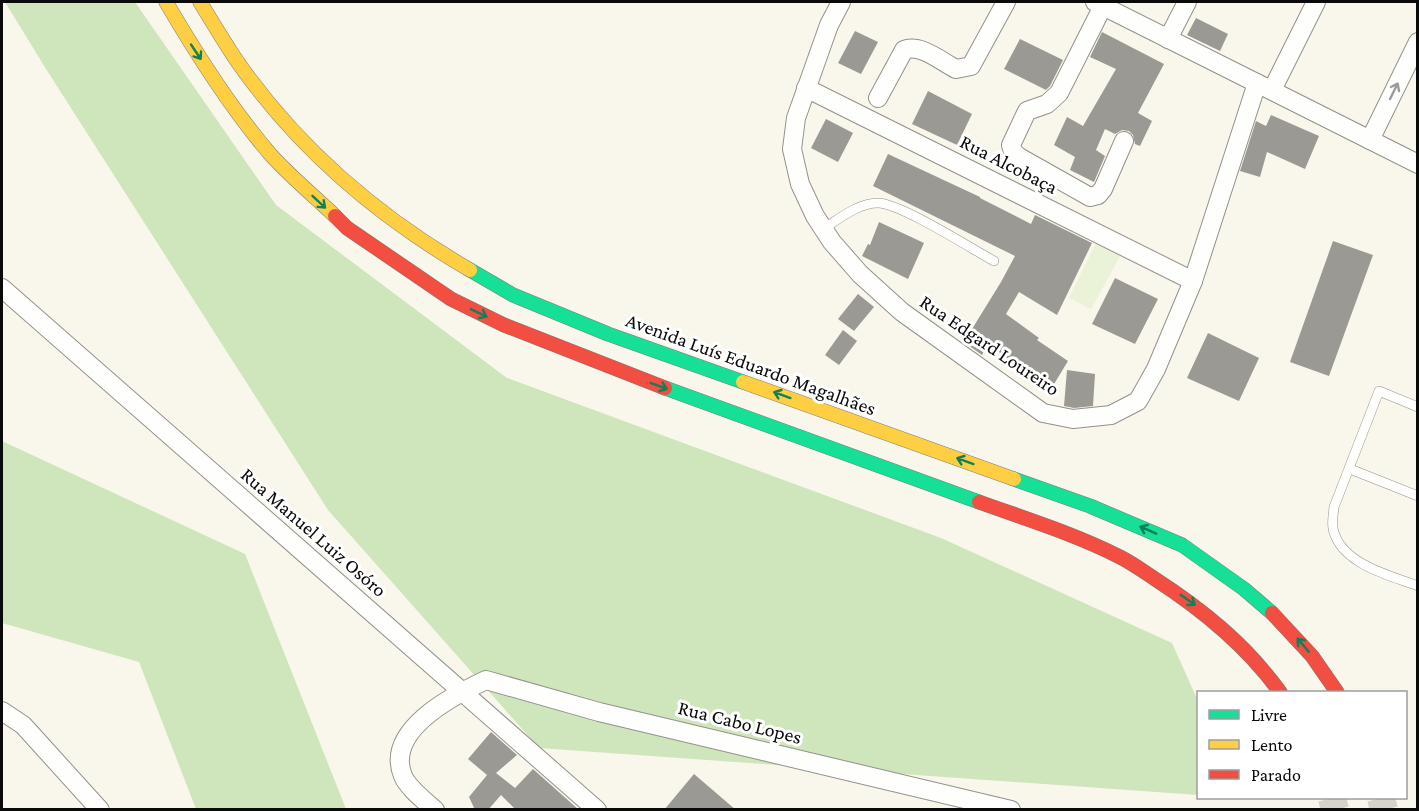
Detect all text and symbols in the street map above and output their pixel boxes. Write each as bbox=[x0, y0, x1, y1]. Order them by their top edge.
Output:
one-way arrow bbox=[190, 43, 202, 59]
one-way arrow bbox=[1388, 83, 1400, 101]
street label: Rua Alcobaça bbox=[956, 130, 1061, 199]
one-way arrow bbox=[311, 195, 326, 209]
street label: Rua Edgard Loureiro bbox=[916, 290, 1064, 401]
one-way arrow bbox=[469, 307, 487, 319]
street label: Avenida Luís Eduardo Magalhães bbox=[623, 308, 879, 421]
one-way arrow bbox=[649, 382, 668, 393]
one-way arrow bbox=[773, 389, 792, 400]
one-way arrow bbox=[956, 455, 975, 466]
street label: Rua Manuel Luiz Osóro bbox=[237, 463, 391, 601]
one-way arrow bbox=[1139, 524, 1157, 535]
one-way arrow bbox=[1179, 594, 1195, 606]
one-way arrow bbox=[1296, 638, 1310, 653]
legend bbox=[1197, 691, 1407, 799]
street label: Rua Cabo Lopes bbox=[676, 696, 804, 749]
text: Livre bbox=[1251, 705, 1287, 725]
text: Lento bbox=[1251, 735, 1292, 755]
text: Parado bbox=[1251, 765, 1301, 785]

